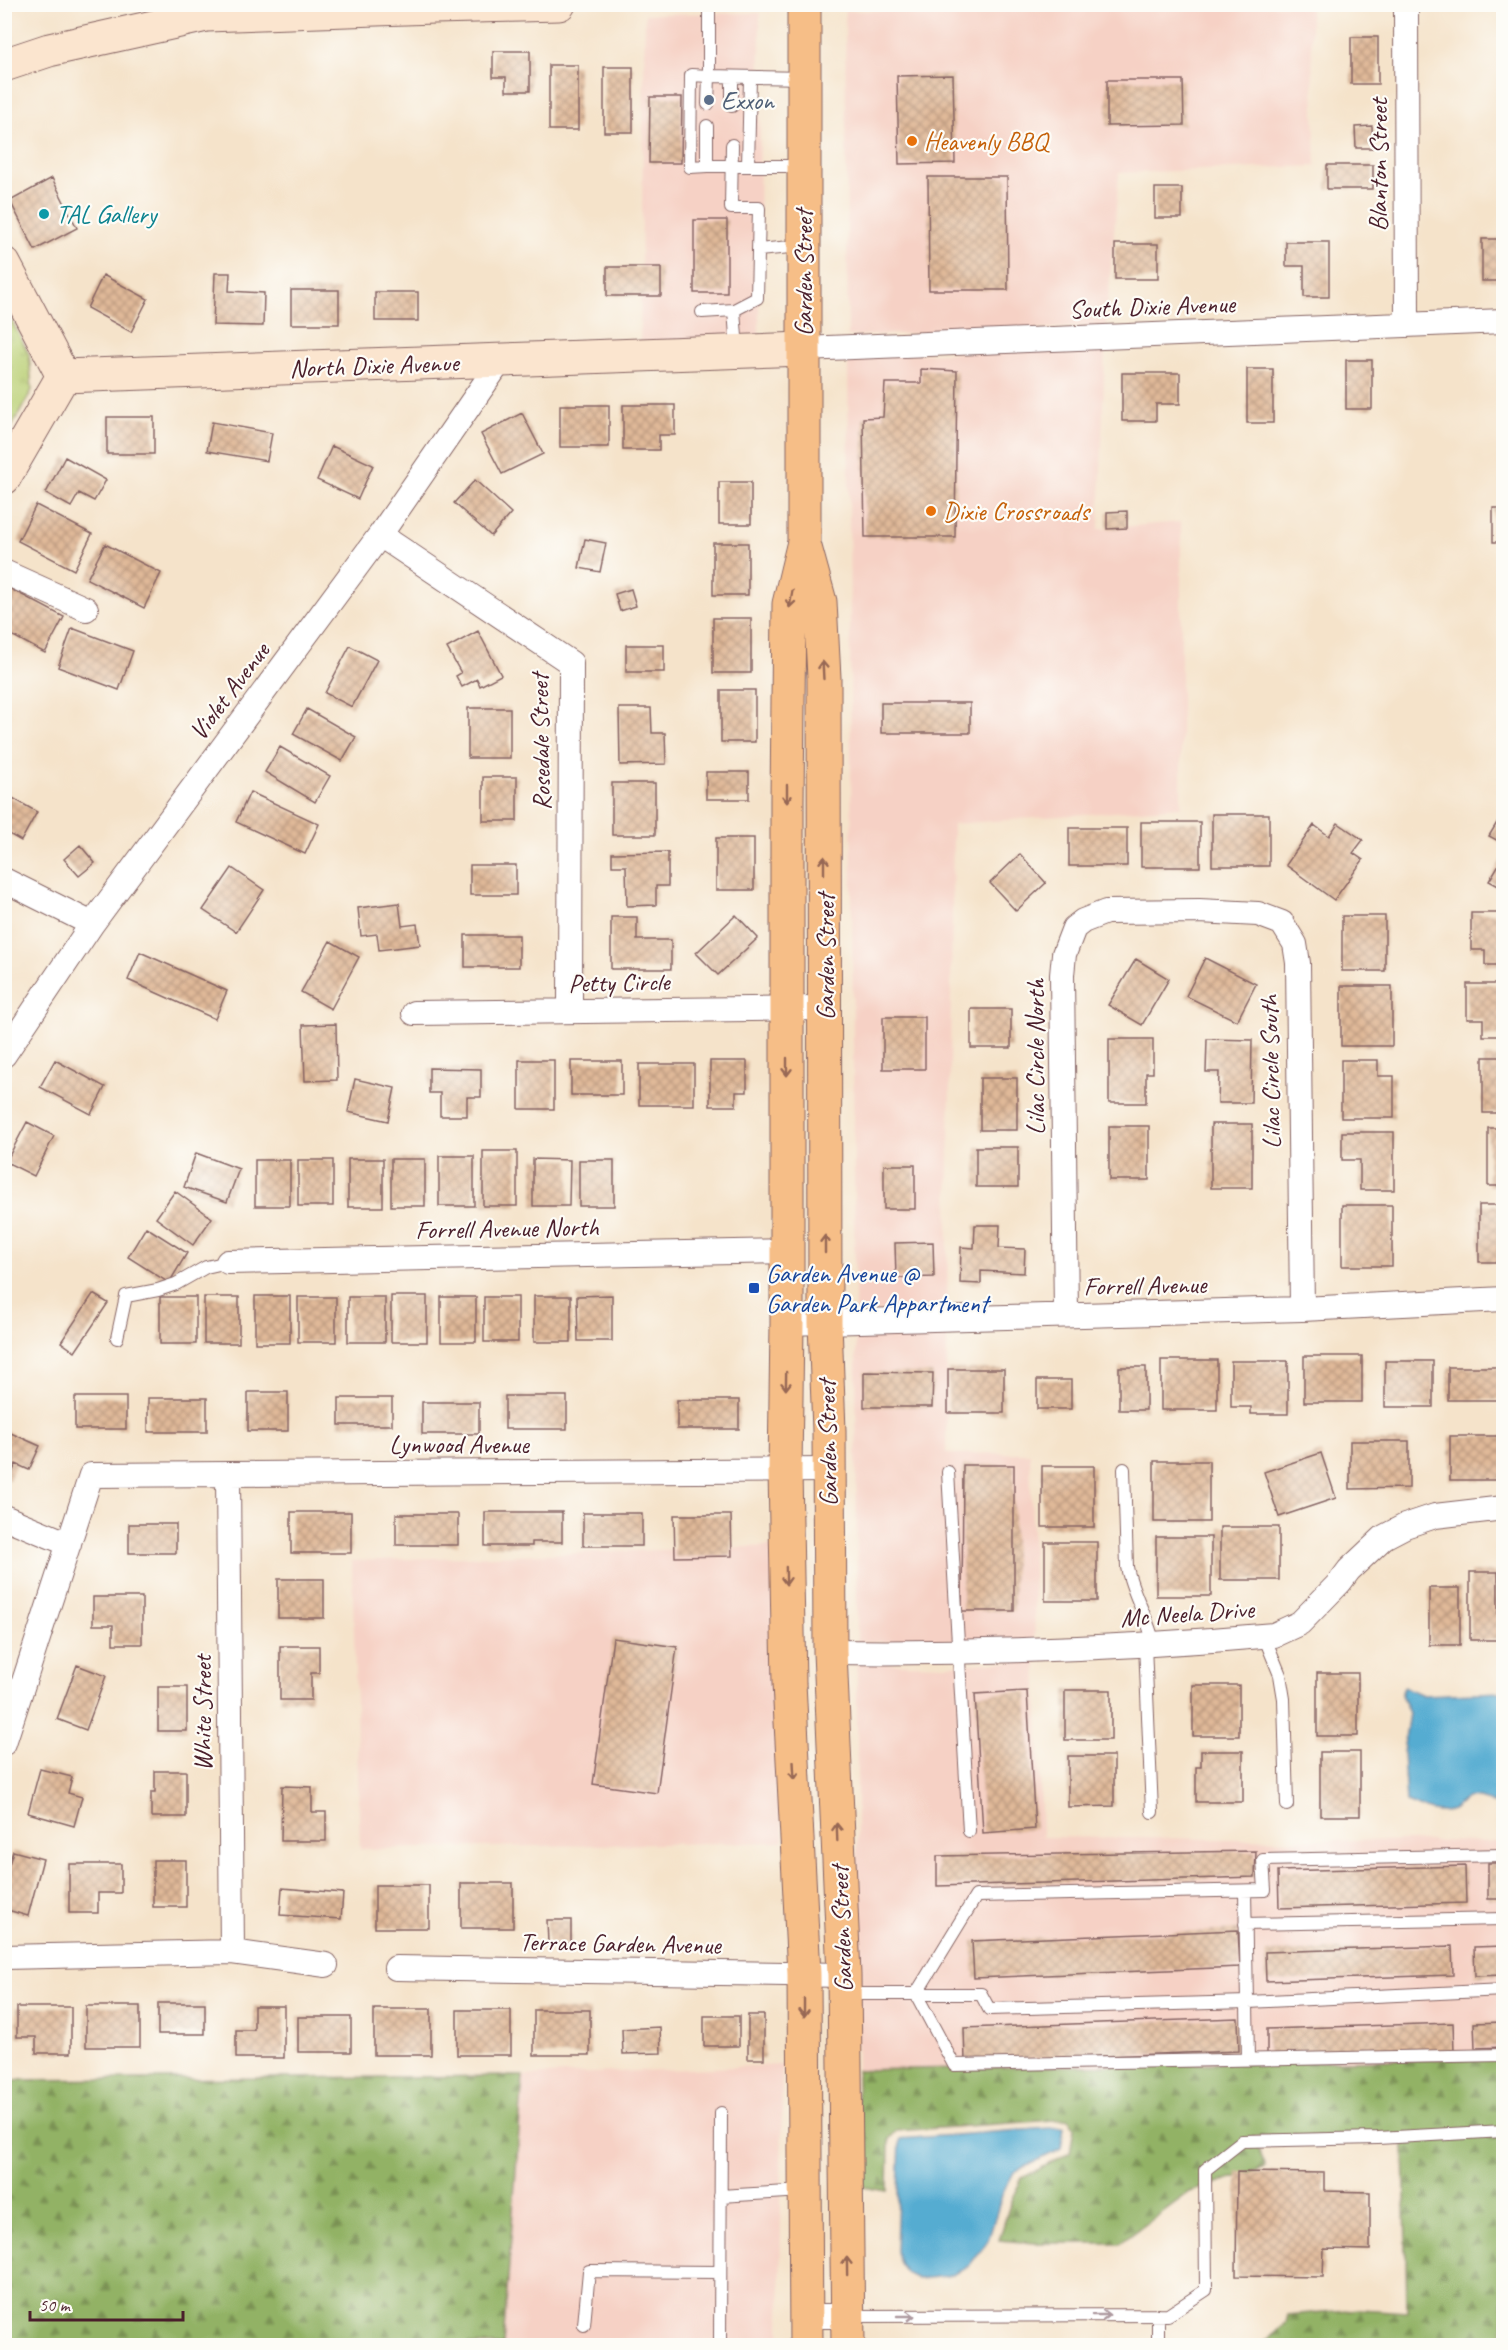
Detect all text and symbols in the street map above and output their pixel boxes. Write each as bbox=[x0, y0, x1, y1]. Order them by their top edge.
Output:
place label: Exxon bbox=[721, 84, 775, 117]
marker: Exxon bbox=[702, 93, 716, 107]
street label: Blanton Street bbox=[1362, 96, 1395, 232]
place label: Heavenly BBQ bbox=[924, 125, 1050, 158]
marker: Heavenly BBQ bbox=[905, 134, 919, 148]
place label: TAL Gallery bbox=[56, 198, 158, 231]
street label: Garden Street bbox=[787, 206, 820, 336]
marker: TAL Gallery bbox=[37, 207, 51, 221]
street label: South Dixie Avenue bbox=[1068, 287, 1237, 326]
street label: North Dixie Avenue bbox=[289, 346, 462, 385]
place label: Dixie Crossroads bbox=[943, 495, 1091, 528]
marker: Dixie Crossroads bbox=[924, 504, 938, 518]
one-way arrow bbox=[785, 589, 796, 609]
street label: Violet Avenue bbox=[182, 634, 278, 747]
one-way arrow bbox=[818, 661, 829, 681]
street label: Rosedale Street bbox=[523, 670, 558, 811]
one-way arrow bbox=[781, 784, 793, 804]
one-way arrow bbox=[818, 856, 830, 876]
street label: Garden Street bbox=[809, 890, 842, 1020]
street label: Petty Circle bbox=[568, 965, 671, 1000]
street label: Lilac Circle North bbox=[1019, 978, 1052, 1135]
street label: Lilac Circle South bbox=[1253, 993, 1288, 1149]
one-way arrow bbox=[781, 1057, 793, 1077]
street label: Forrell Avenue North bbox=[415, 1210, 600, 1247]
one-way arrow bbox=[819, 1234, 831, 1254]
place label: Garden Avenue @ Garden Park Appartment bbox=[766, 1257, 992, 1320]
street label: Forrell Avenue bbox=[1083, 1268, 1208, 1303]
marker: Garden Avenue @ Garden Park Appartment bbox=[747, 1281, 761, 1295]
one-way arrow bbox=[780, 1371, 792, 1391]
street label: Garden Street bbox=[810, 1376, 845, 1507]
street label: Lynwood Avenue bbox=[389, 1428, 530, 1461]
one-way arrow bbox=[780, 1566, 792, 1586]
street label: Mc Neela Drive bbox=[1119, 1592, 1256, 1635]
street label: White Street bbox=[186, 1653, 219, 1771]
one-way arrow bbox=[788, 1761, 799, 1781]
one-way arrow bbox=[832, 1823, 843, 1843]
street label: Garden Street bbox=[823, 1862, 860, 1993]
street label: Terrace Garden Avenue bbox=[519, 1925, 723, 1962]
one-way arrow bbox=[798, 1998, 810, 2018]
one-way arrow bbox=[841, 2257, 853, 2277]
scale bar bbox=[30, 2284, 183, 2322]
text: 50 m bbox=[39, 2294, 72, 2316]
one-way arrow bbox=[1091, 2309, 1111, 2321]
one-way arrow bbox=[896, 2310, 916, 2322]

